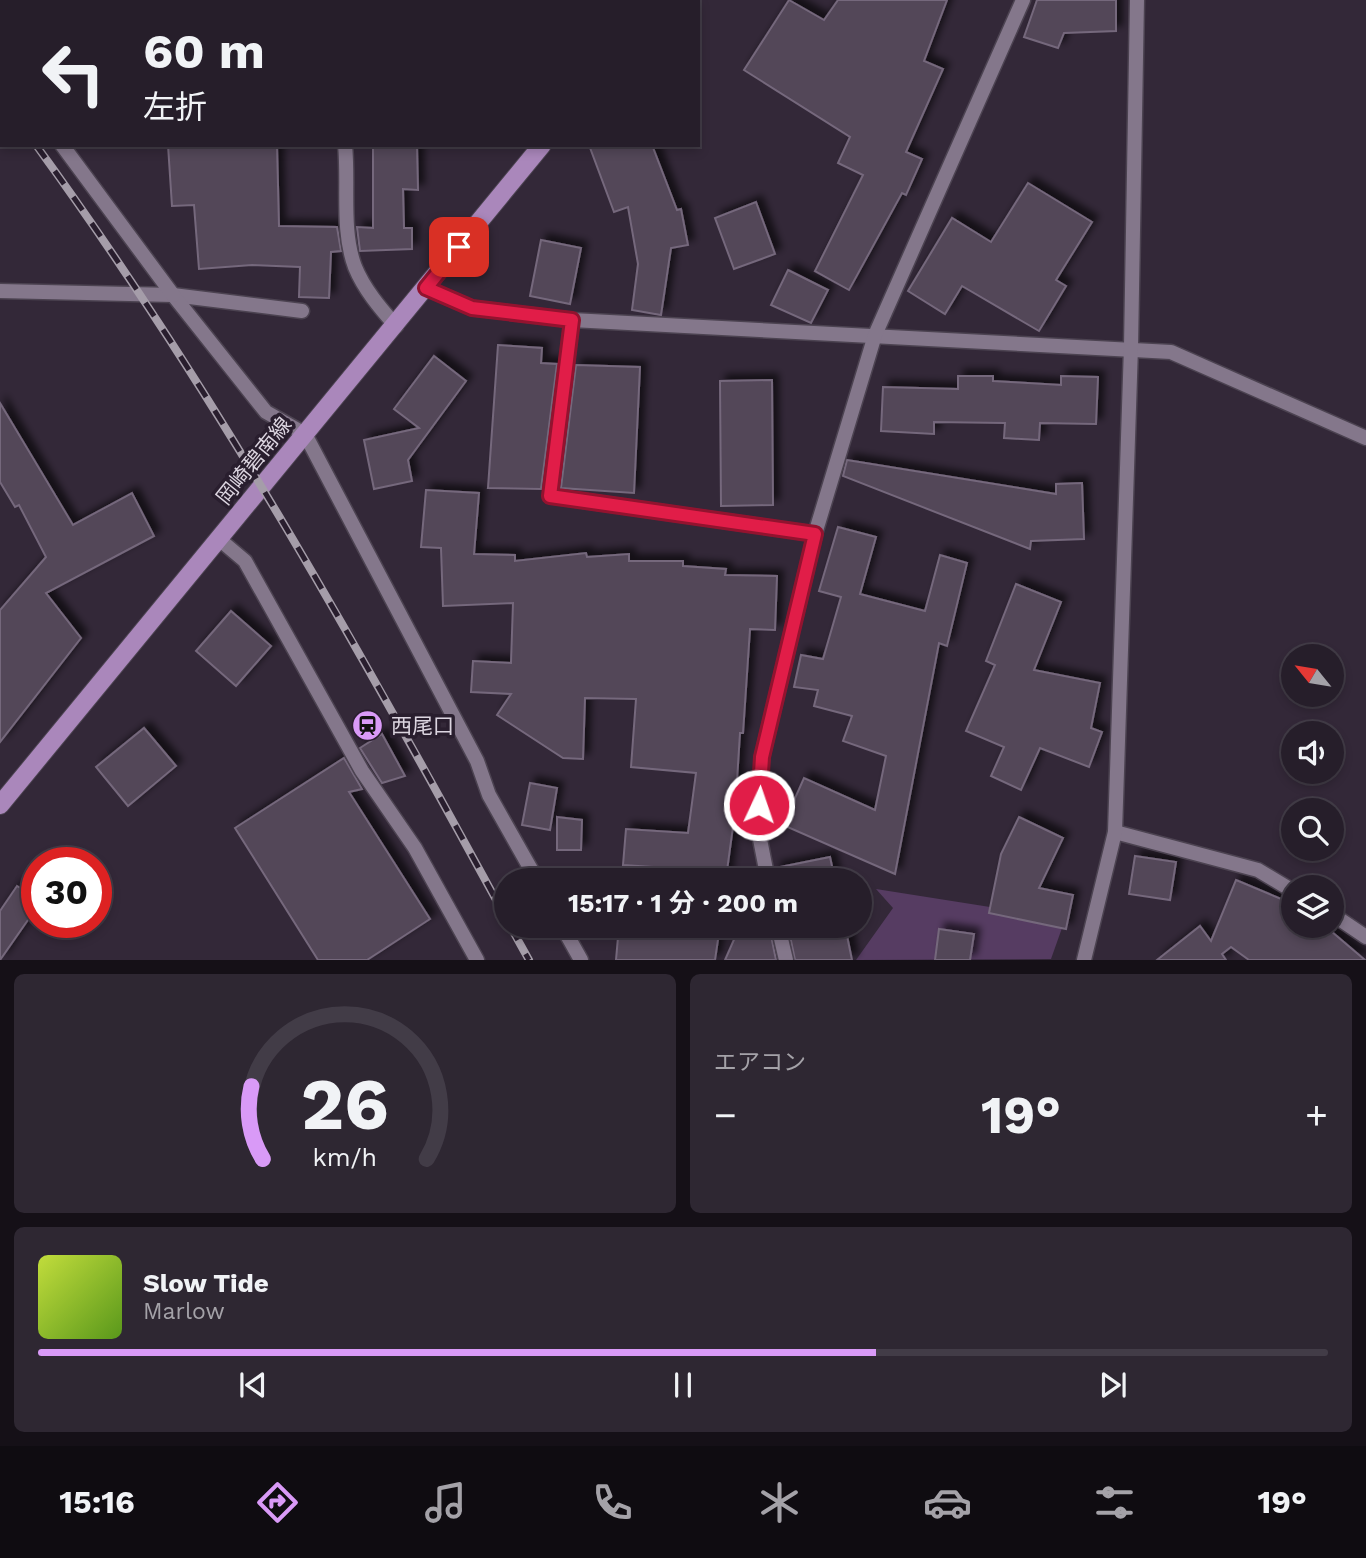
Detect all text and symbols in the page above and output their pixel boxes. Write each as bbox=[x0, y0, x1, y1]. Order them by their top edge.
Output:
text: 60 m bbox=[143, 22, 265, 80]
icon: left bbox=[28, 28, 119, 119]
text: 左折 bbox=[143, 88, 207, 126]
pin bbox=[429, 217, 489, 277]
icon: arrive bbox=[440, 228, 478, 266]
street label: 岡崎碧南線 bbox=[211, 412, 296, 509]
north arrow bbox=[1281, 644, 1344, 707]
map controls bbox=[1281, 644, 1344, 938]
station icon: 西尾口 bbox=[351, 709, 385, 743]
place label: 西尾口 bbox=[391, 713, 454, 738]
button: sound bbox=[1281, 721, 1344, 784]
position arrow bbox=[722, 768, 796, 842]
button: search bbox=[1281, 798, 1344, 861]
speed limit sign: 30 bbox=[21, 847, 112, 938]
button: layers bbox=[1281, 875, 1344, 938]
text: 15:17 · 1 分 · 200 m bbox=[568, 888, 798, 918]
text: エアコン bbox=[714, 1049, 806, 1076]
text: 26 bbox=[301, 1062, 389, 1148]
text: 19° bbox=[981, 1085, 1061, 1146]
text: − bbox=[714, 1093, 737, 1137]
text: + bbox=[1305, 1093, 1328, 1137]
text: km/h bbox=[313, 1143, 377, 1172]
text: Slow Tide bbox=[143, 1268, 269, 1298]
text: Marlow bbox=[143, 1298, 225, 1325]
icon: previous bbox=[234, 1366, 272, 1404]
icon: pause bbox=[664, 1366, 702, 1404]
icon: next bbox=[1094, 1366, 1132, 1404]
icon: directions bbox=[253, 1478, 302, 1527]
icon: music bbox=[421, 1478, 470, 1527]
icon: phone bbox=[588, 1478, 637, 1527]
icon: climate bbox=[755, 1478, 804, 1527]
icon: car bbox=[923, 1478, 972, 1527]
icon: filters bbox=[1090, 1478, 1139, 1527]
text: 15:16 bbox=[59, 1483, 135, 1521]
text: 19° bbox=[1257, 1483, 1307, 1521]

